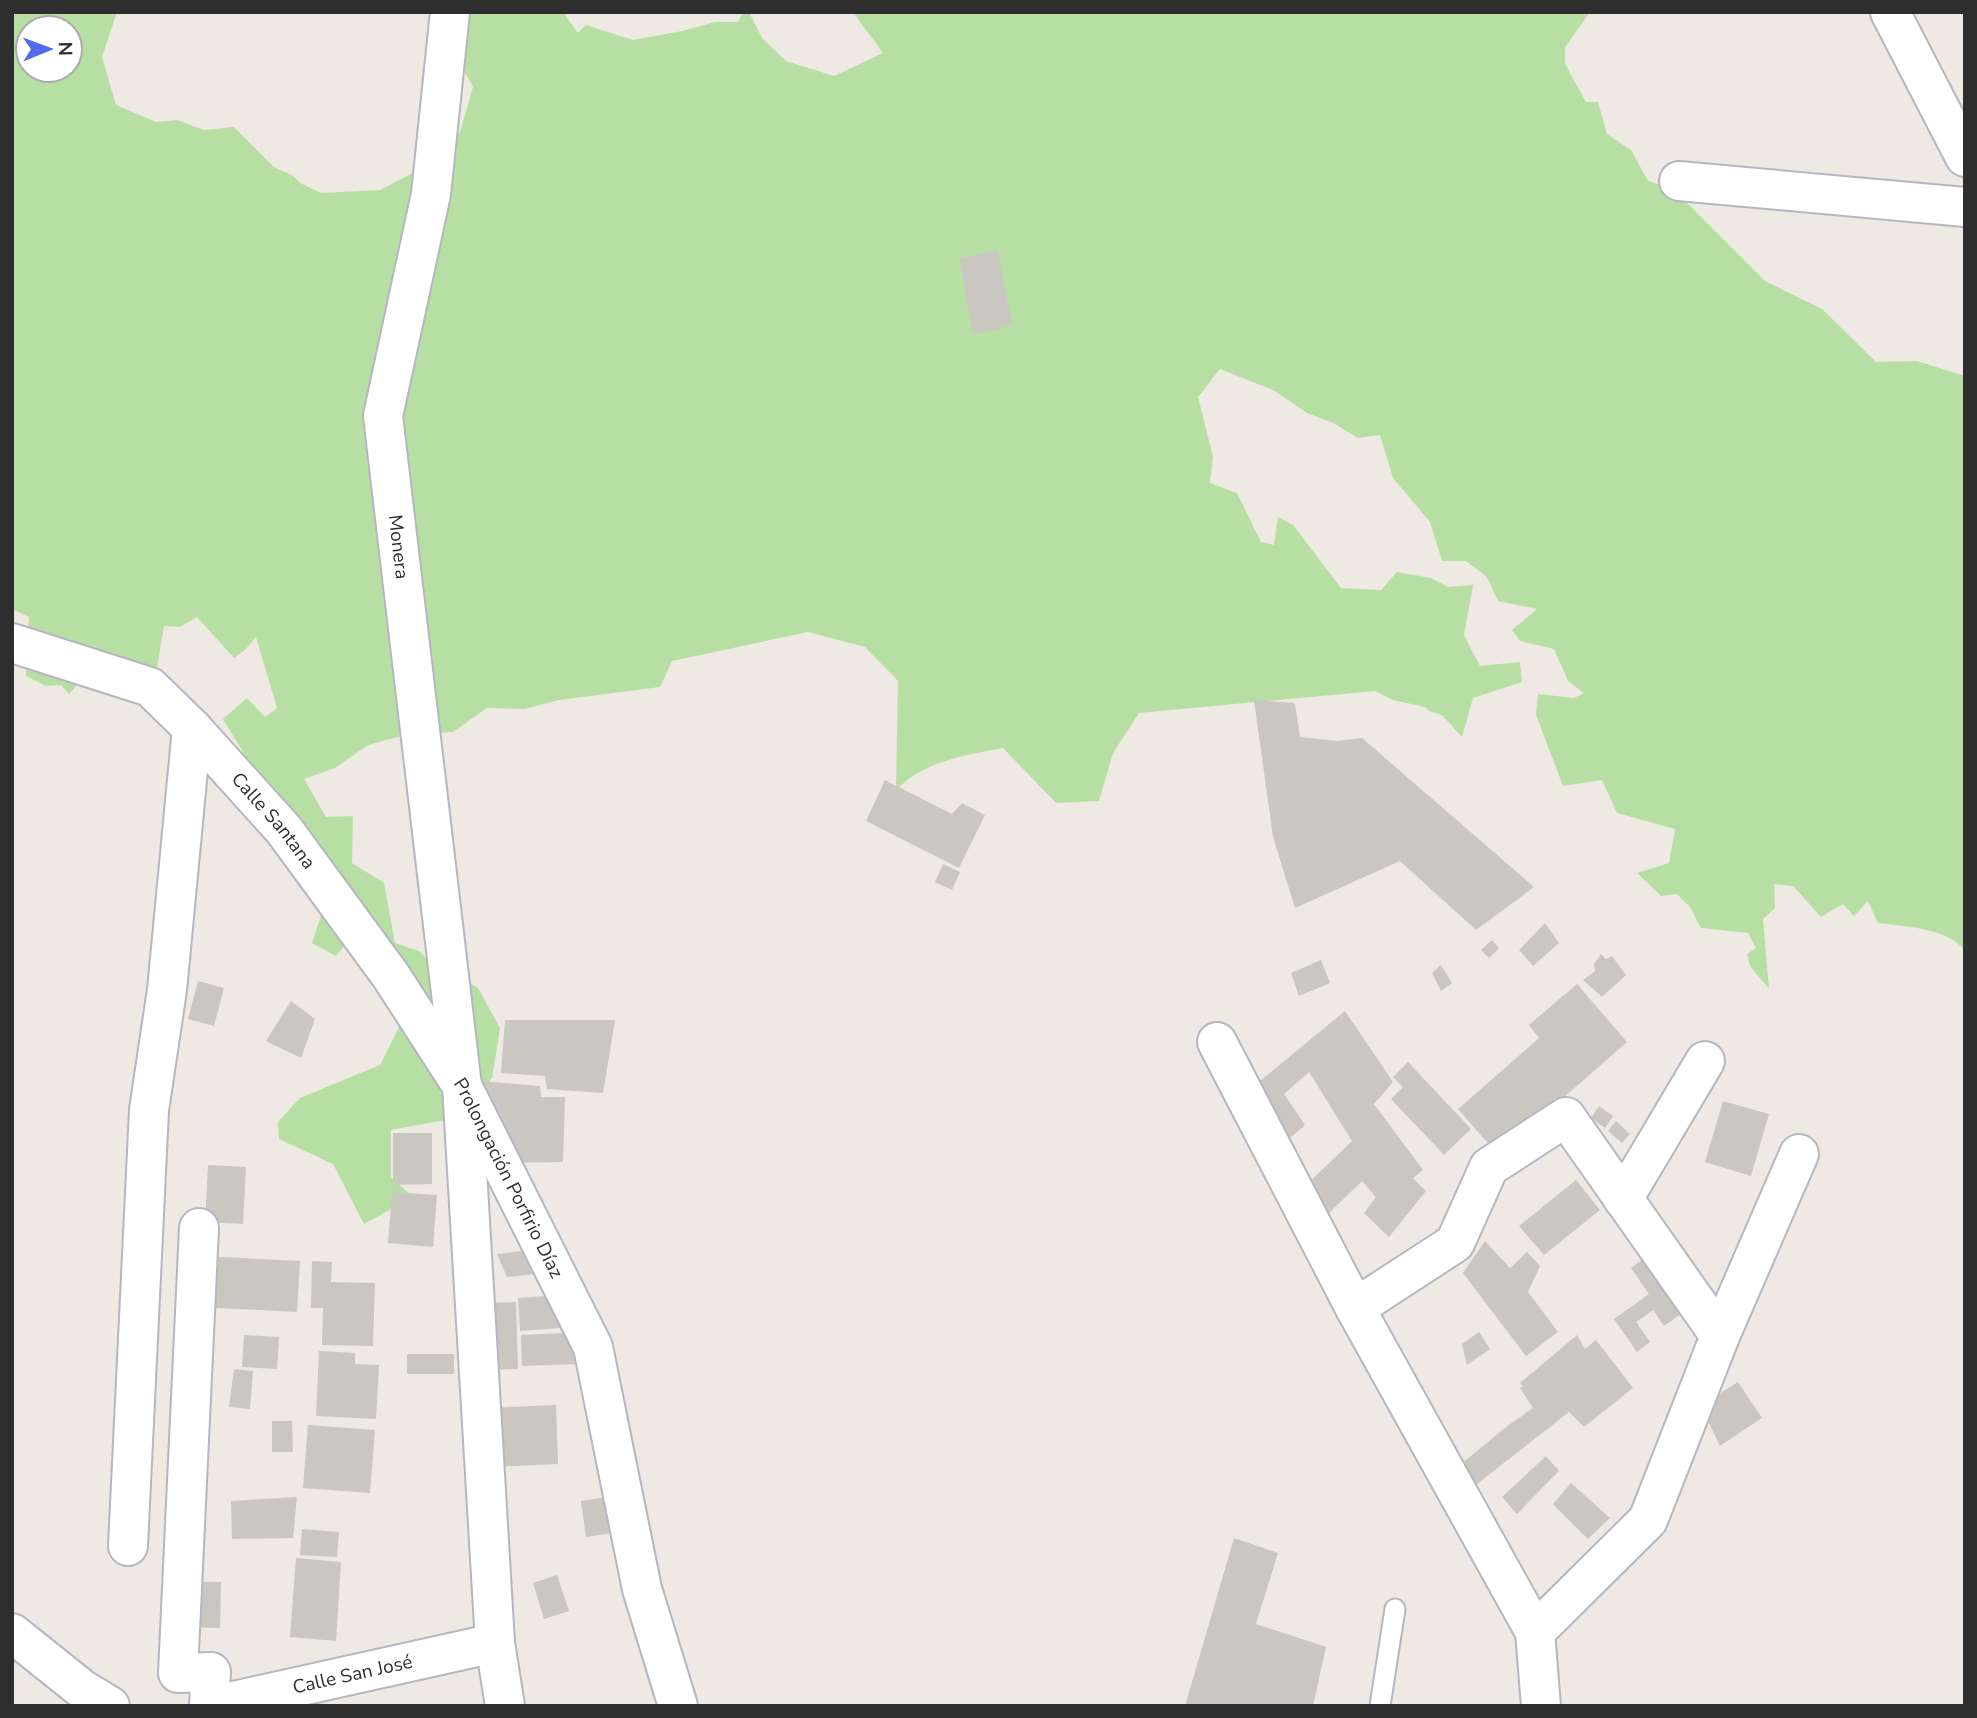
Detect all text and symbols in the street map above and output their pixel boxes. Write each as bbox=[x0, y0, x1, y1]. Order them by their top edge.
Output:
north arrow bbox=[14, 14, 84, 84]
text: N bbox=[52, 41, 78, 56]
street label: Monera bbox=[382, 513, 415, 581]
street label: Calle Santana bbox=[225, 767, 321, 874]
street label: Prolongación Porfirio Díaz bbox=[447, 1073, 570, 1283]
street label: Calle San José bbox=[290, 1649, 415, 1701]

